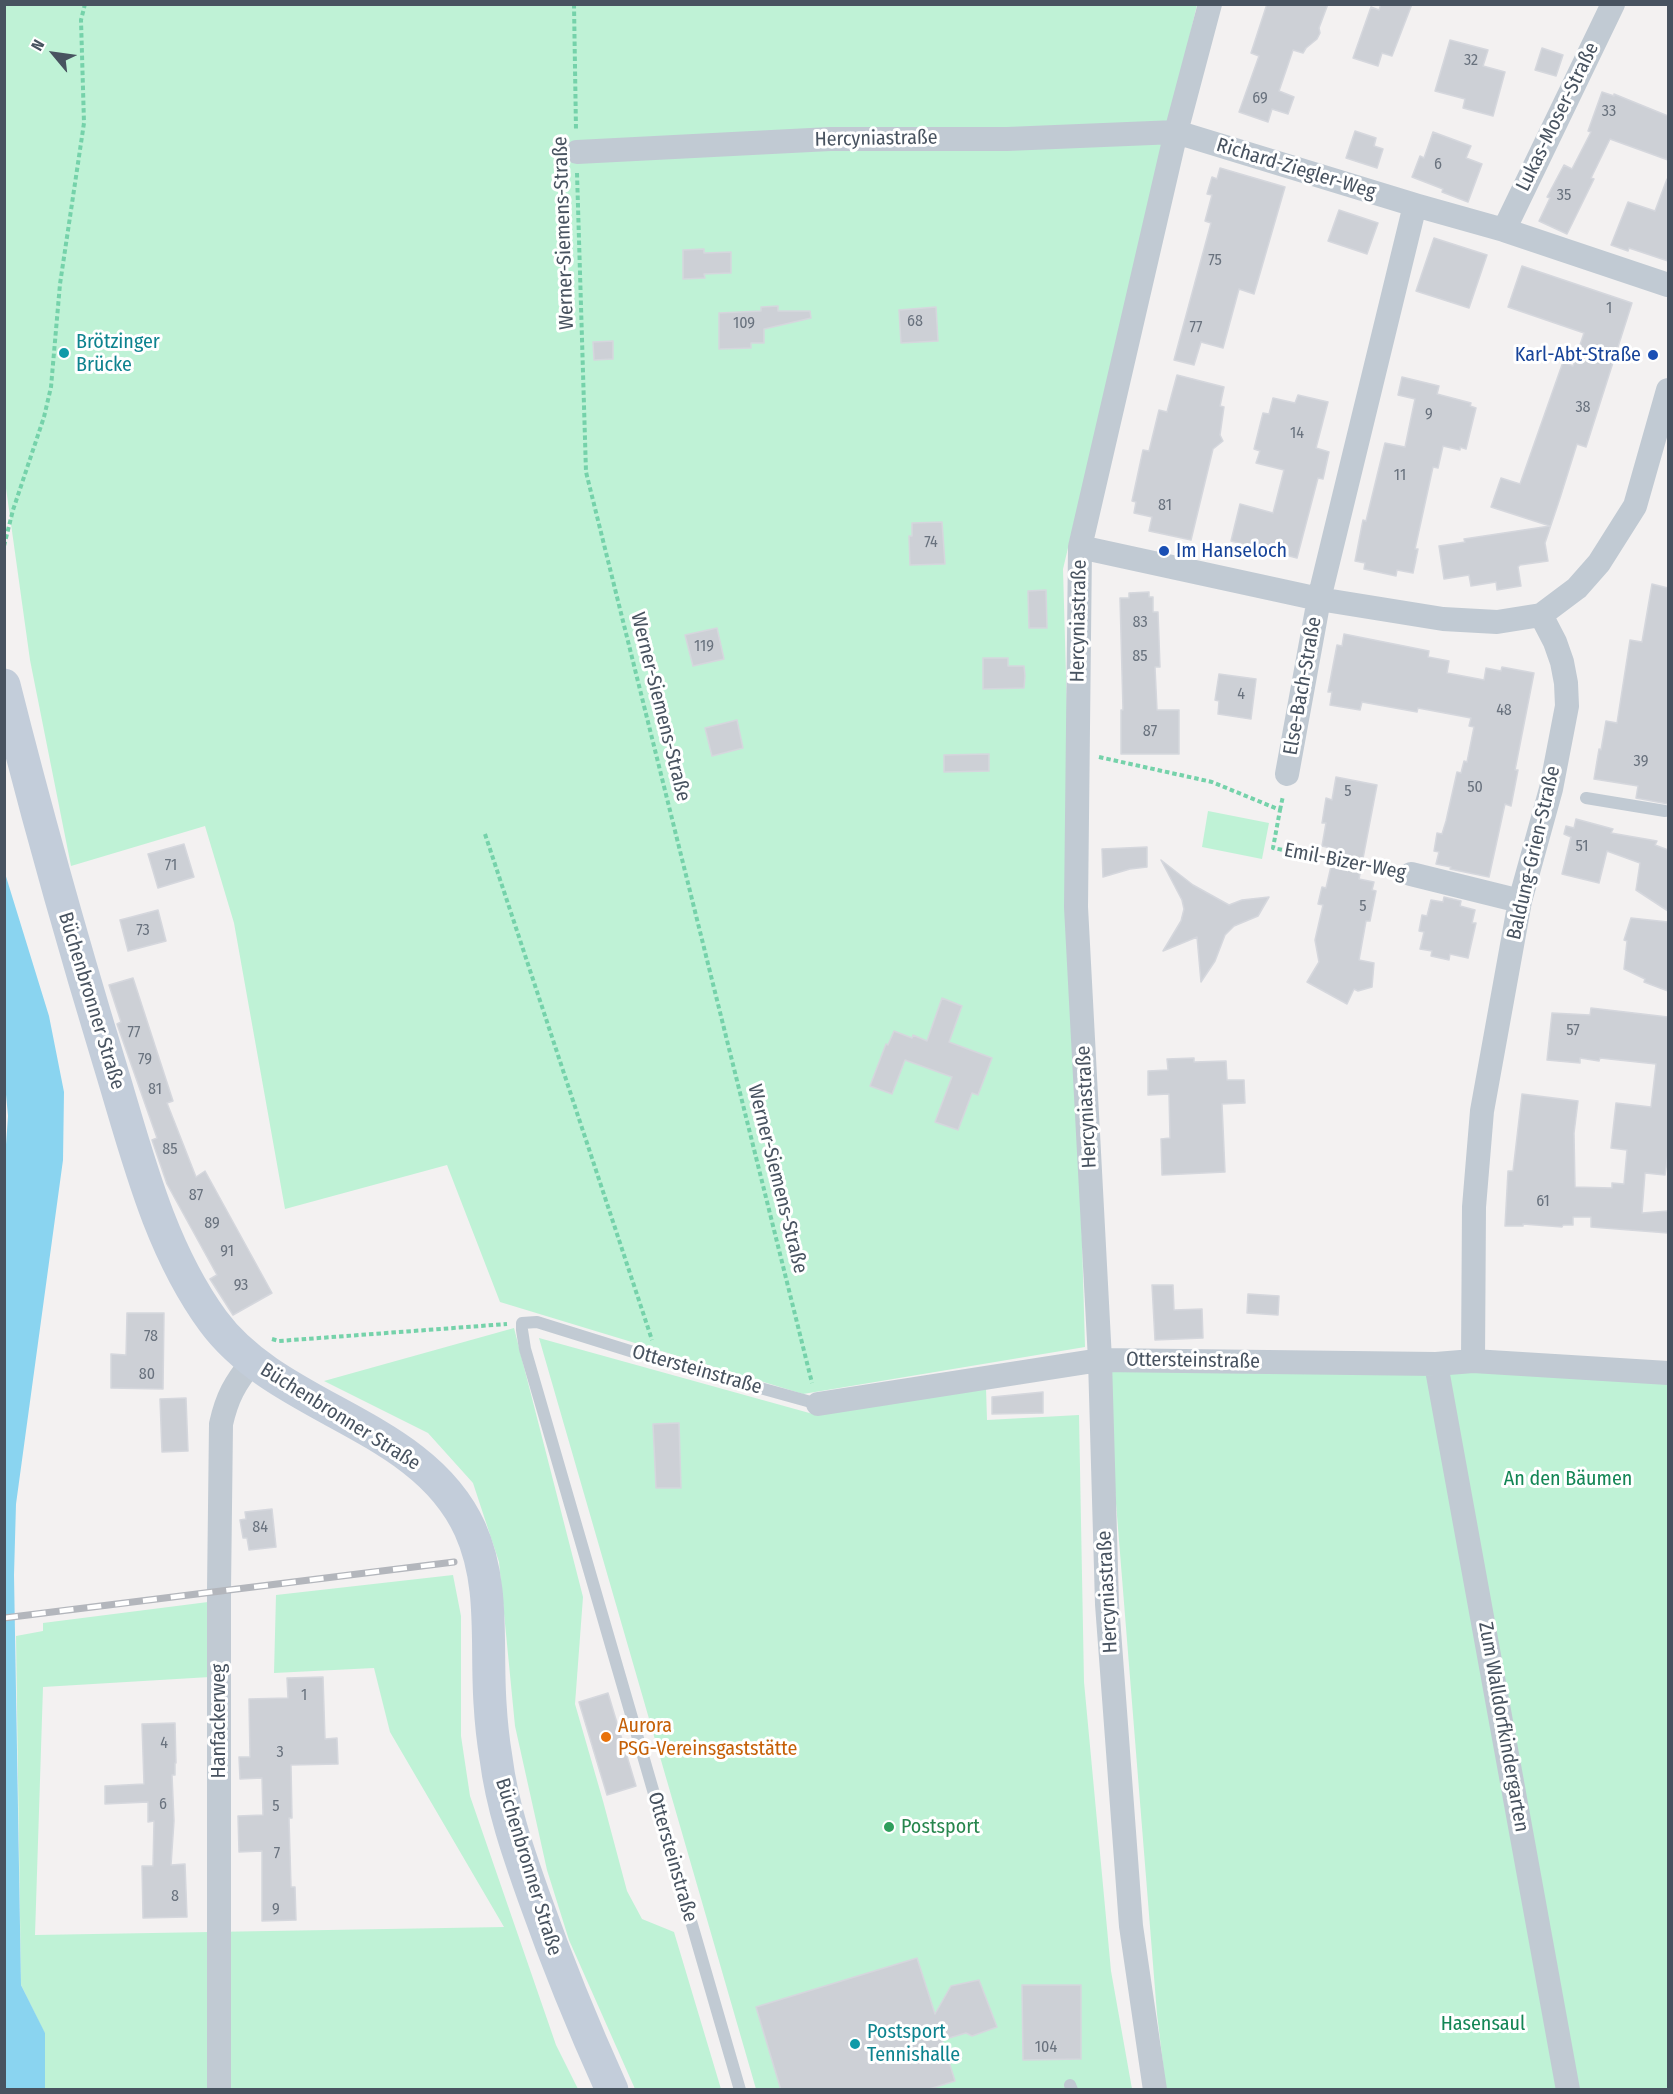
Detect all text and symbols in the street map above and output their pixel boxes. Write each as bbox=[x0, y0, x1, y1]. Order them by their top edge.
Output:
north arrow bbox=[24, 24, 84, 84]
text: N bbox=[27, 36, 48, 54]
street label: Lukas-Moser-Straße bbox=[1512, 39, 1604, 195]
house number: 32 bbox=[1464, 51, 1478, 71]
house number: 69 bbox=[1252, 89, 1268, 109]
house number: 33 bbox=[1602, 102, 1616, 122]
street label: Hercyniastraße bbox=[814, 126, 938, 152]
street label: Richard-Ziegler-Weg bbox=[1213, 133, 1379, 205]
street label: Werner-Siemens-Straße bbox=[549, 136, 579, 330]
house number: 6 bbox=[1434, 155, 1442, 175]
house number: 35 bbox=[1557, 186, 1571, 206]
house number: 75 bbox=[1208, 251, 1222, 271]
house number: 1 bbox=[1606, 299, 1612, 319]
house number: 68 bbox=[907, 312, 923, 332]
house number: 109 bbox=[733, 314, 755, 334]
house number: 77 bbox=[1189, 318, 1203, 338]
place label: Brötzinger Brücke bbox=[76, 330, 160, 377]
place label: Karl-Abt-Straße bbox=[1515, 343, 1641, 367]
marker: Brötzinger Brücke bbox=[57, 346, 71, 360]
marker: Karl-Abt-Straße bbox=[1646, 348, 1660, 362]
house number: 38 bbox=[1575, 398, 1591, 418]
house number: 9 bbox=[1425, 405, 1433, 425]
house number: 14 bbox=[1290, 424, 1304, 444]
house number: 11 bbox=[1394, 466, 1406, 486]
house number: 81 bbox=[1158, 496, 1172, 516]
house number: 74 bbox=[924, 533, 938, 553]
place label: Im Hanseloch bbox=[1176, 539, 1287, 563]
marker: Im Hanseloch bbox=[1157, 544, 1171, 558]
street label: Hercyniastraße bbox=[1066, 559, 1092, 683]
street label: Werner-Siemens-Straße bbox=[625, 610, 695, 804]
house number: 83 bbox=[1132, 613, 1148, 633]
street label: Else-Bach-Straße bbox=[1279, 615, 1327, 757]
house number: 119 bbox=[694, 637, 714, 657]
house number: 85 bbox=[1132, 647, 1148, 667]
house number: 4 bbox=[1237, 685, 1245, 705]
house number: 48 bbox=[1496, 701, 1512, 721]
house number: 87 bbox=[1143, 722, 1157, 742]
house number: 39 bbox=[1634, 752, 1648, 772]
street label: Baldung-Grien-Straße bbox=[1502, 764, 1566, 942]
house number: 50 bbox=[1467, 778, 1483, 798]
house number: 5 bbox=[1344, 782, 1352, 802]
house number: 51 bbox=[1576, 837, 1588, 857]
street label: Emil-Bizer-Weg bbox=[1282, 838, 1408, 886]
house number: 71 bbox=[165, 856, 177, 876]
house number: 5 bbox=[1359, 897, 1367, 917]
street label: Büchenbronner Straße bbox=[53, 909, 129, 1093]
house number: 73 bbox=[136, 921, 150, 941]
house number: 57 bbox=[1566, 1021, 1580, 1041]
house number: 77 bbox=[127, 1023, 141, 1043]
street label: Hercyniastraße bbox=[1072, 1045, 1102, 1169]
house number: 79 bbox=[138, 1050, 152, 1070]
house number: 81 bbox=[148, 1080, 162, 1100]
street label: Werner-Siemens-Straße bbox=[742, 1082, 812, 1276]
house number: 85 bbox=[162, 1140, 178, 1160]
house number: 87 bbox=[189, 1186, 203, 1206]
house number: 61 bbox=[1536, 1192, 1550, 1212]
house number: 89 bbox=[204, 1214, 220, 1234]
house number: 91 bbox=[220, 1242, 234, 1262]
house number: 93 bbox=[234, 1276, 248, 1296]
house number: 78 bbox=[144, 1327, 158, 1347]
street label: Ottersteinstraße bbox=[629, 1340, 765, 1400]
street label: Ottersteinstraße bbox=[1126, 1348, 1260, 1374]
street label: Büchenbronner Straße bbox=[255, 1358, 425, 1476]
house number: 80 bbox=[139, 1365, 155, 1385]
park label: An den Bäumen bbox=[1504, 1467, 1632, 1491]
house number: 84 bbox=[252, 1518, 268, 1538]
street label: Hercyniastraße bbox=[1093, 1530, 1123, 1654]
street label: Zum Walldorfkindergarten bbox=[1473, 1620, 1533, 1834]
street label: Hanfackerweg bbox=[207, 1664, 231, 1778]
house number: 1 bbox=[301, 1686, 307, 1706]
place label: Aurora PSG-Vereinsgaststätte bbox=[618, 1714, 797, 1761]
marker: Aurora PSG-Vereinsgaststätte bbox=[599, 1730, 613, 1744]
house number: 4 bbox=[160, 1734, 168, 1754]
house number: 3 bbox=[276, 1743, 284, 1763]
street label: Büchenbronner Straße bbox=[490, 1775, 566, 1959]
street label: Ottersteinstraße bbox=[642, 1789, 702, 1925]
house number: 6 bbox=[159, 1795, 167, 1815]
house number: 5 bbox=[272, 1797, 280, 1817]
place label: Postsport bbox=[901, 1815, 980, 1839]
marker: Postsport bbox=[882, 1820, 896, 1834]
house number: 7 bbox=[274, 1844, 280, 1864]
house number: 8 bbox=[171, 1887, 179, 1907]
house number: 9 bbox=[272, 1900, 280, 1920]
park label: Hasensaul bbox=[1441, 2012, 1525, 2036]
place label: Postsport Tennishalle bbox=[867, 2020, 960, 2067]
marker: Postsport Tennishalle bbox=[848, 2037, 862, 2051]
house number: 104 bbox=[1035, 2038, 1057, 2058]

